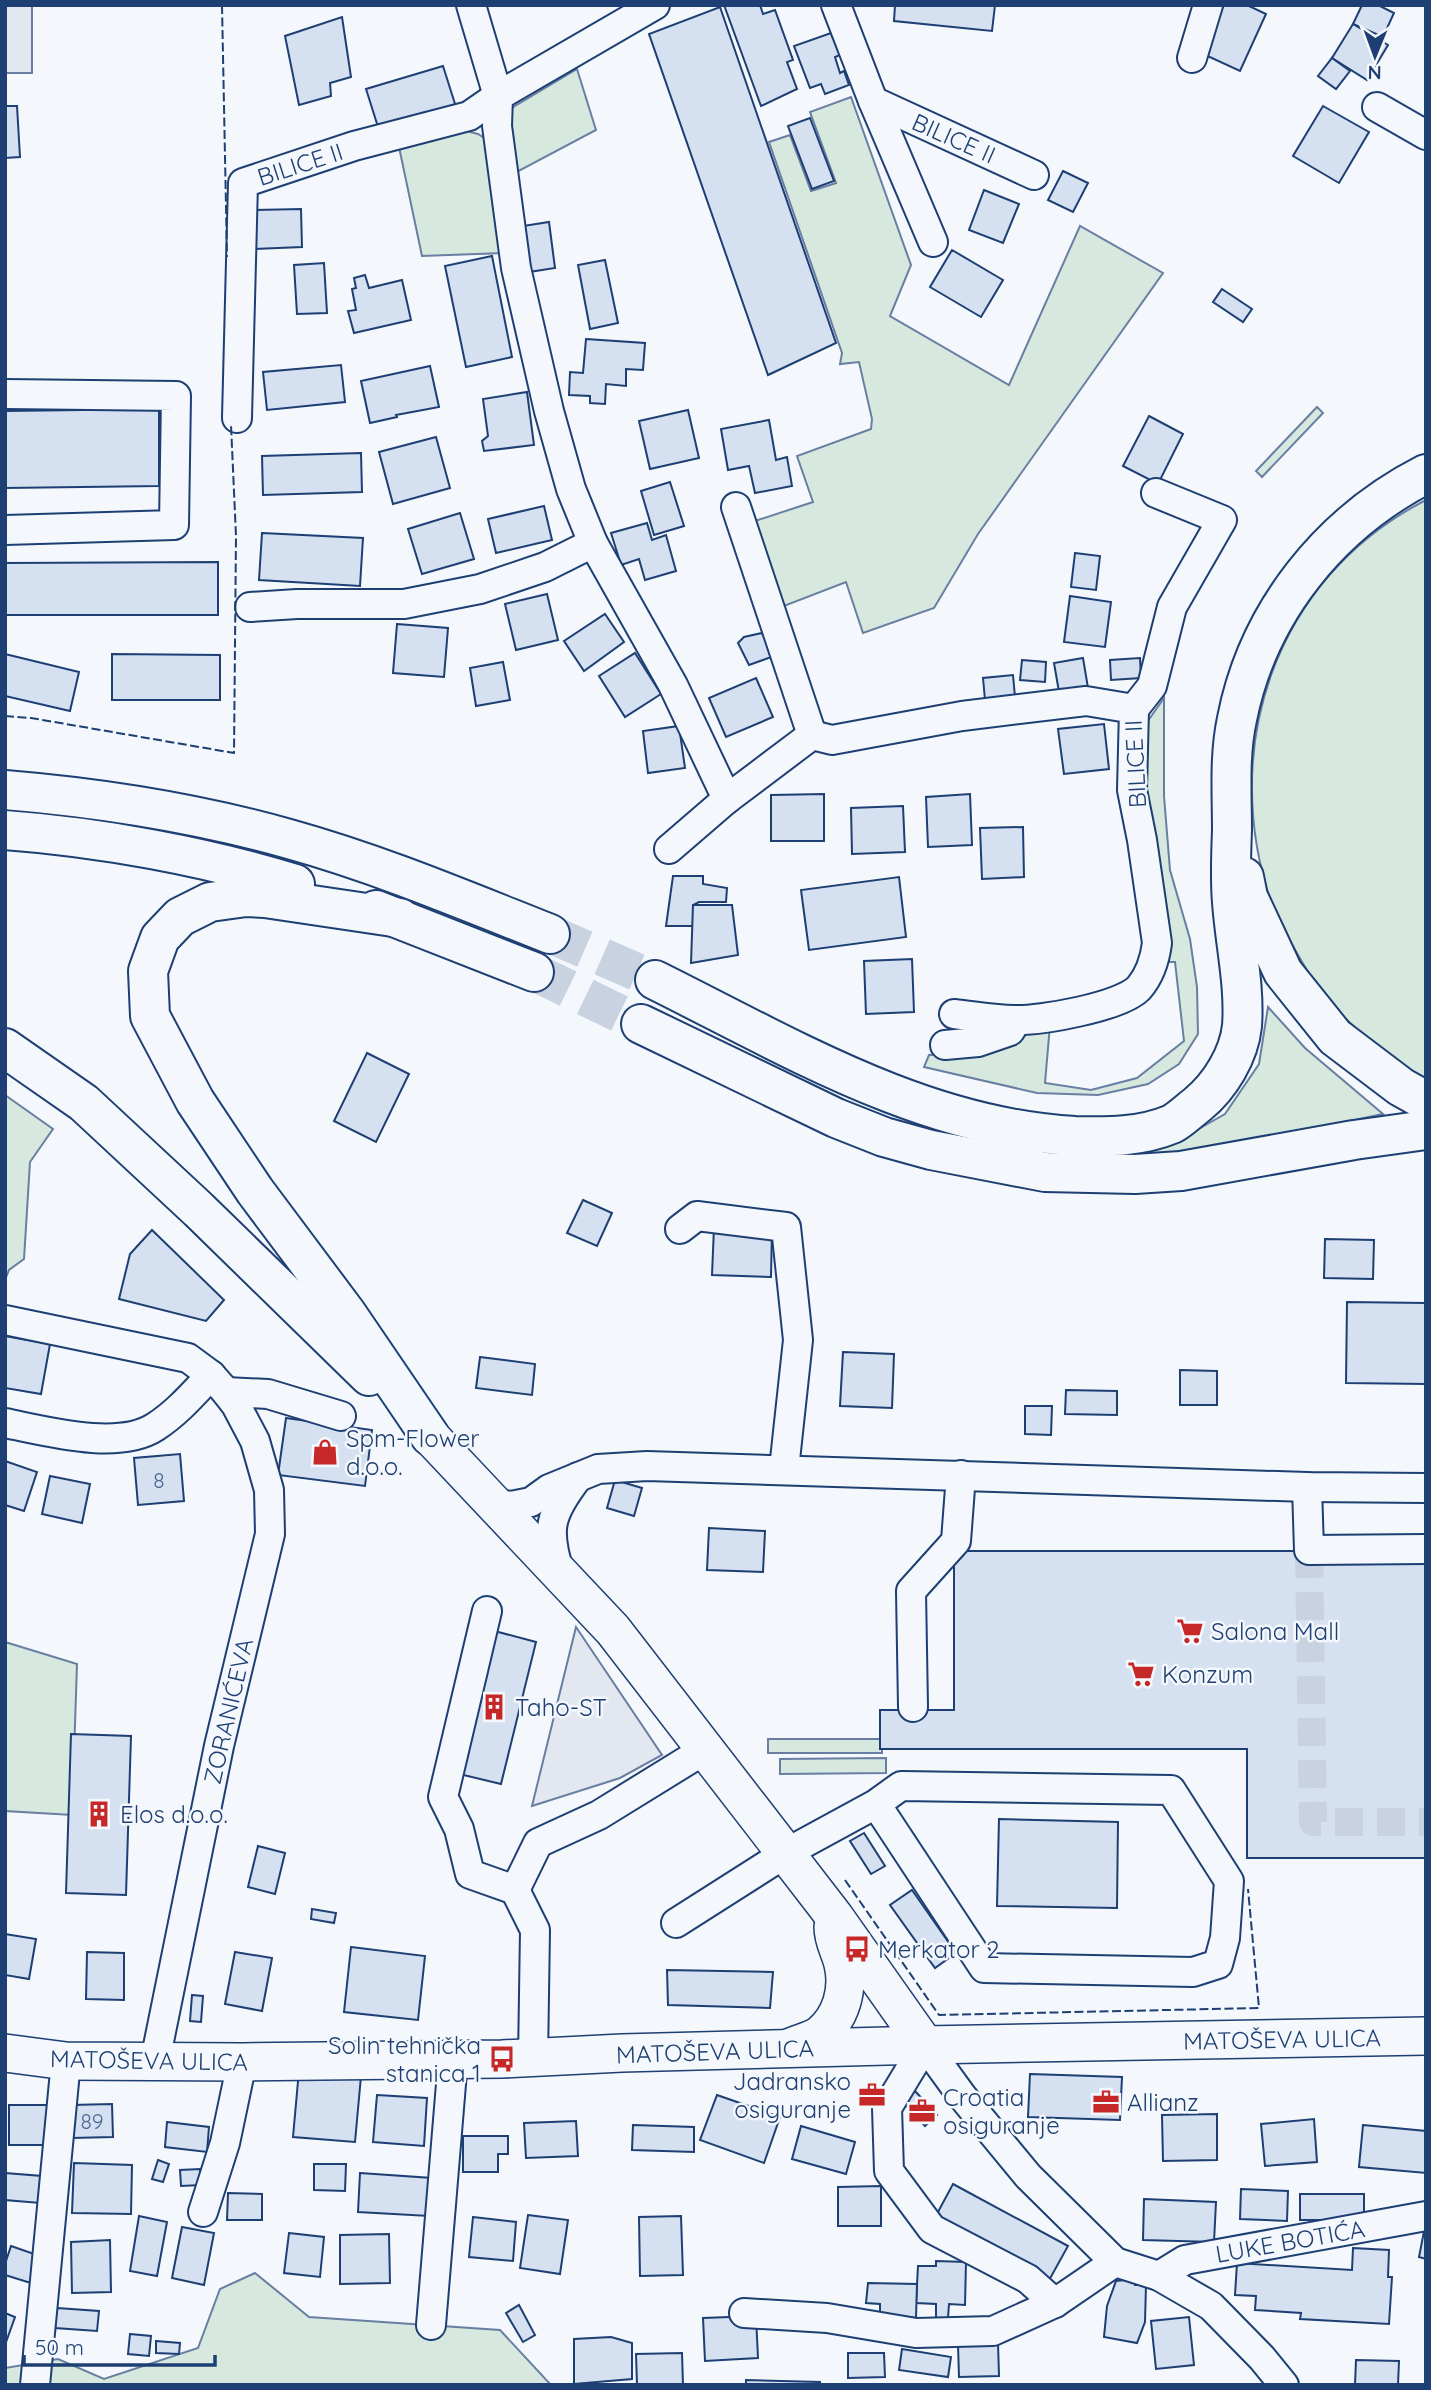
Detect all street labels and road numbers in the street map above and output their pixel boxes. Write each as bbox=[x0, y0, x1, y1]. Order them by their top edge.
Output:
street label: BILICE II bbox=[908, 106, 1000, 170]
street label: BILICE II bbox=[253, 136, 347, 192]
street label: BILICE II bbox=[1118, 719, 1152, 809]
street label: ZORANIĆEVA bbox=[197, 1635, 259, 1787]
street label: MATOŠEVA ULICA bbox=[1183, 2022, 1381, 2056]
street label: MATOŠEVA ULICA bbox=[616, 2033, 814, 2069]
street label: MATOŠEVA ULICA bbox=[50, 2043, 248, 2077]
street label: LUKE BOTIĆA bbox=[1213, 2213, 1367, 2269]

